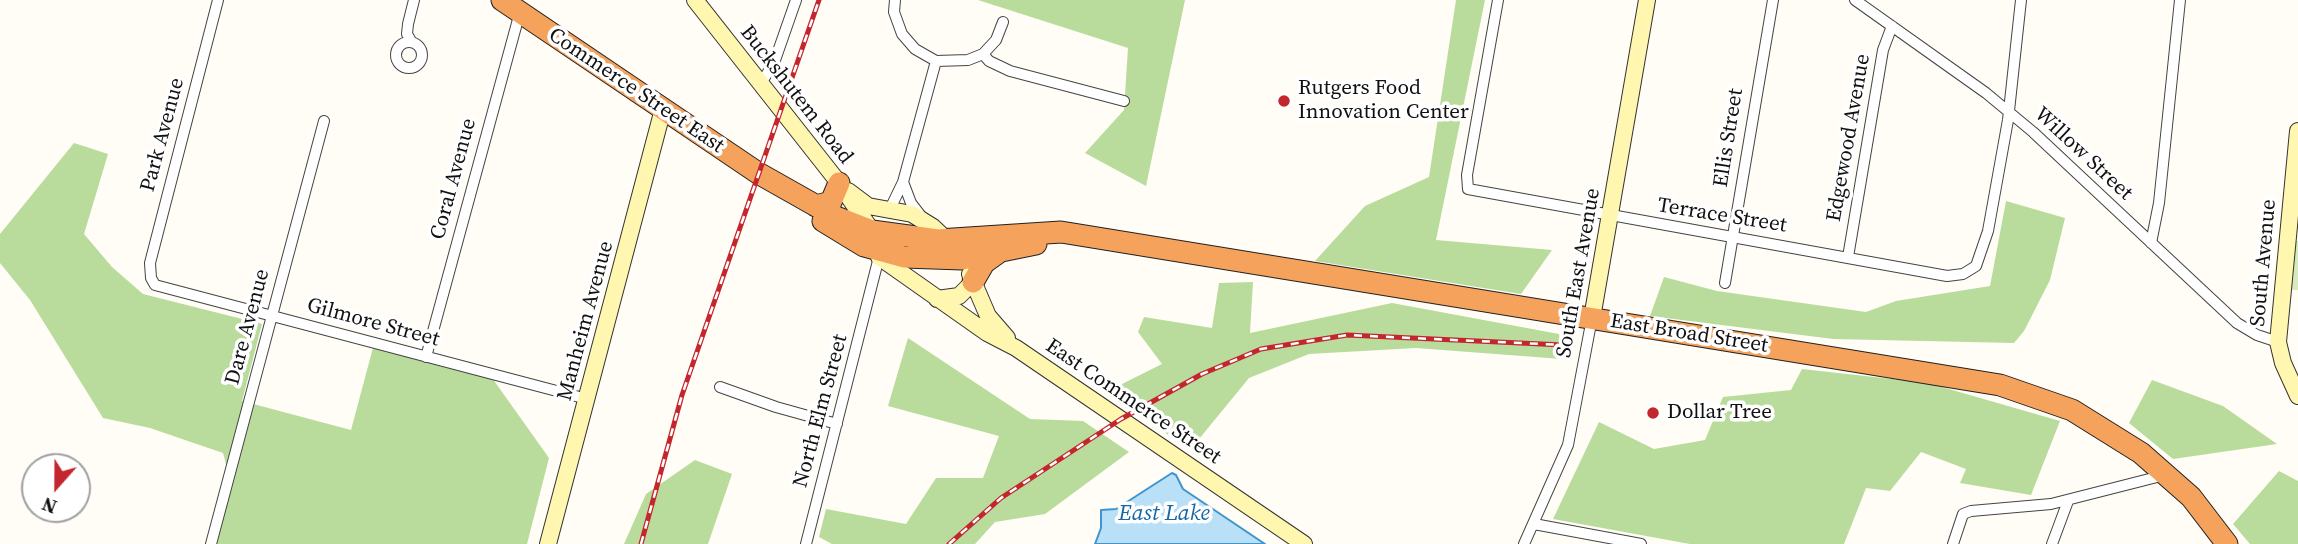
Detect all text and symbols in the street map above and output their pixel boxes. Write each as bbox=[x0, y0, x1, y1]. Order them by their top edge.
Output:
street label: Buckshutem Road bbox=[734, 21, 858, 169]
street label: Commerce Street East bbox=[543, 23, 729, 159]
street label: Edgewood Avenue bbox=[1822, 52, 1876, 224]
street label: Park Avenue bbox=[136, 75, 190, 195]
place label: Rutgers Food Innovation Center bbox=[1298, 76, 1469, 126]
street label: Ellis Street bbox=[1709, 87, 1749, 189]
marker: Rutgers Food Innovation Center bbox=[1276, 93, 1292, 109]
street label: Willow Street bbox=[2029, 102, 2137, 206]
street label: Coral Avenue bbox=[426, 116, 482, 242]
street label: South East Avenue bbox=[1552, 186, 1606, 360]
street label: Terrace Street bbox=[1656, 193, 1788, 239]
street label: South Avenue bbox=[2246, 198, 2282, 328]
street label: Manheim Avenue bbox=[553, 238, 619, 404]
street label: Dare Avenue bbox=[220, 266, 276, 388]
street label: Gilmore Street bbox=[304, 293, 442, 353]
street label: East Broad Street bbox=[1608, 309, 1770, 359]
street label: North Elm Street bbox=[788, 332, 854, 490]
street label: East Commerce Street bbox=[1040, 334, 1226, 470]
place label: Dollar Tree bbox=[1667, 400, 1772, 426]
marker: Dollar Tree bbox=[1645, 405, 1661, 421]
north arrow bbox=[21, 453, 91, 523]
text: N bbox=[38, 491, 60, 520]
water label: East Lake bbox=[1118, 500, 1210, 528]

